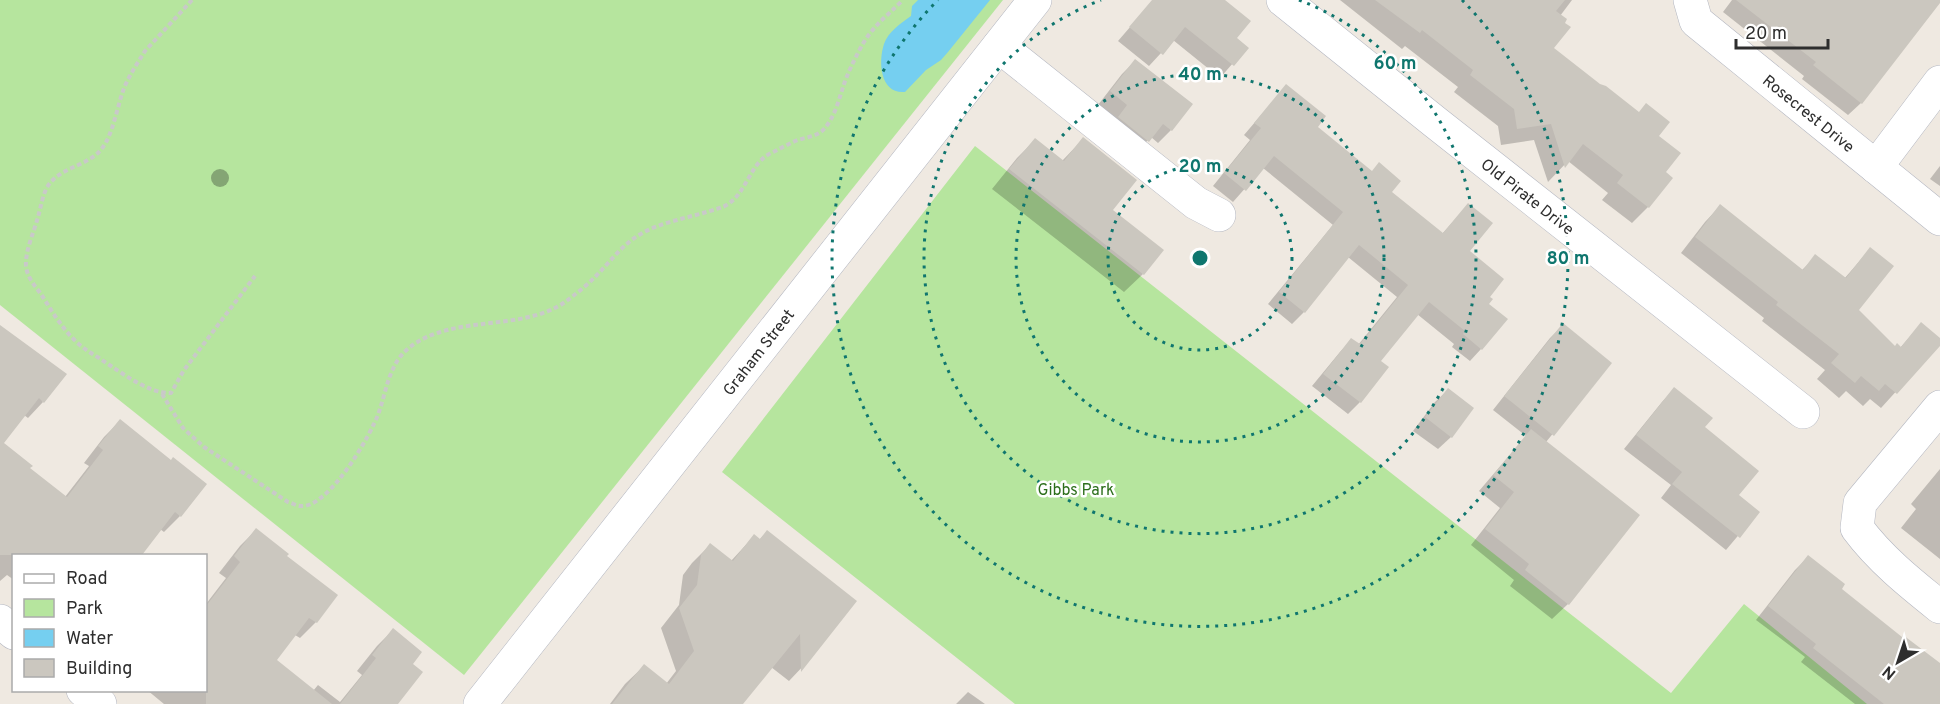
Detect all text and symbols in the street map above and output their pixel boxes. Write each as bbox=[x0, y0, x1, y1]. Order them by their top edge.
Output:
scale bar bbox=[1736, 12, 1828, 50]
text: 20 m bbox=[1745, 23, 1787, 46]
text: 60 m bbox=[1373, 53, 1417, 76]
text: 40 m bbox=[1178, 64, 1222, 87]
street label: Rosecrest Drive bbox=[1758, 71, 1858, 158]
street label: Old Pirate Drive bbox=[1476, 155, 1577, 240]
text: 20 m bbox=[1178, 156, 1222, 179]
centre of rings bbox=[1190, 248, 1210, 268]
text: 80 m bbox=[1546, 248, 1590, 271]
street label: Graham Street bbox=[720, 306, 800, 401]
park label: Gibbs Park bbox=[1037, 481, 1115, 501]
legend bbox=[12, 554, 207, 692]
text: Road bbox=[66, 568, 108, 591]
text: Park bbox=[66, 598, 103, 621]
text: Water bbox=[66, 628, 113, 651]
north arrow bbox=[1868, 632, 1928, 692]
text: Building bbox=[66, 658, 132, 681]
text: N bbox=[1879, 661, 1901, 683]

